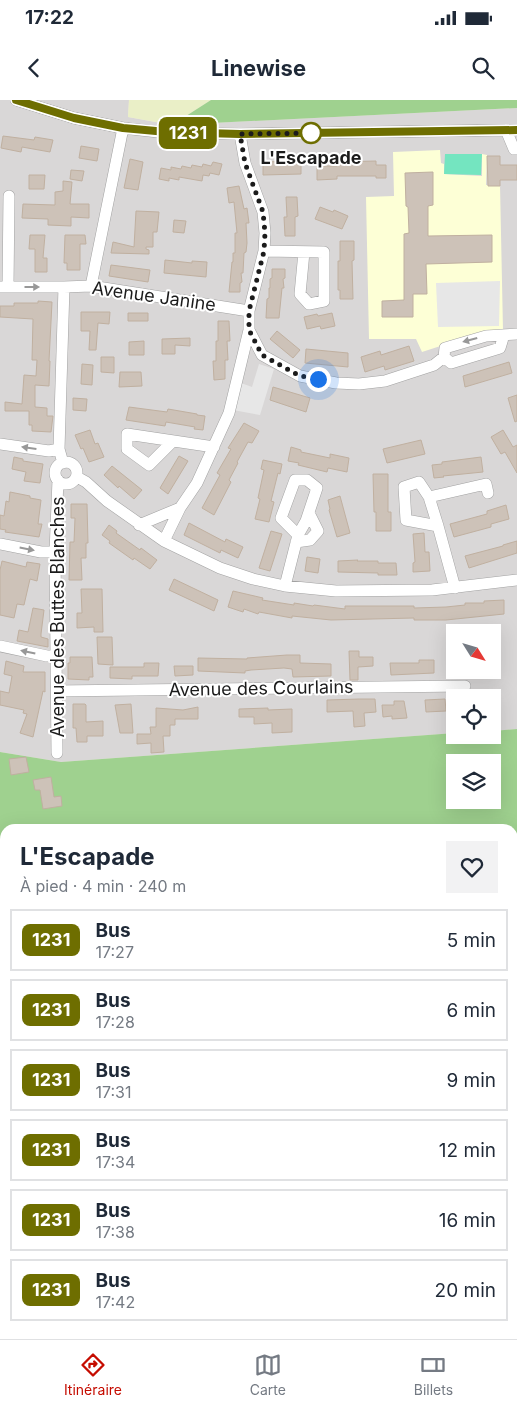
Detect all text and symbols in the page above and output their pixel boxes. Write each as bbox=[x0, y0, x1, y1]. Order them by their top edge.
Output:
text: 17:22 bbox=[25, 6, 74, 29]
icon: back bbox=[20, 54, 48, 82]
icon: search bbox=[469, 54, 497, 82]
text: Linewise bbox=[211, 55, 306, 81]
line badge: 1231 bbox=[153, 117, 223, 149]
text: 1231 bbox=[169, 122, 207, 143]
marker: L'Escapade bbox=[300, 122, 322, 144]
place label: L'Escapade bbox=[261, 147, 362, 168]
street label: Avenue Janine bbox=[91, 277, 217, 315]
one-way arrow bbox=[24, 283, 40, 291]
one-way arrow bbox=[462, 336, 477, 344]
your location bbox=[306, 367, 331, 392]
one-way arrow bbox=[21, 444, 37, 452]
street label: Avenue des Buttes Blanches bbox=[47, 497, 68, 737]
one-way arrow bbox=[20, 546, 36, 554]
north arrow bbox=[446, 624, 501, 679]
map controls bbox=[446, 624, 501, 809]
one-way arrow bbox=[20, 648, 35, 656]
street label: Avenue des Courlains bbox=[168, 676, 354, 700]
button: locate bbox=[446, 689, 501, 744]
button: layers bbox=[446, 754, 501, 809]
button: heart bbox=[446, 841, 498, 893]
text: L'Escapade bbox=[20, 842, 155, 871]
text: À pied · 4 min · 240 m bbox=[20, 876, 186, 896]
text: Bus bbox=[95, 919, 131, 942]
text: 1231 bbox=[32, 929, 70, 950]
text: 5 min bbox=[447, 929, 496, 952]
text: 17:27 bbox=[95, 942, 134, 962]
text: Bus bbox=[95, 989, 131, 1012]
text: 1231 bbox=[32, 999, 70, 1020]
text: 6 min bbox=[446, 999, 496, 1022]
text: 17:28 bbox=[95, 1012, 135, 1032]
text: Bus bbox=[95, 1059, 131, 1082]
text: 1231 bbox=[32, 1069, 70, 1090]
text: 9 min bbox=[446, 1069, 496, 1092]
text: 17:31 bbox=[95, 1082, 132, 1102]
text: Bus bbox=[95, 1129, 131, 1152]
text: 1231 bbox=[32, 1139, 70, 1160]
text: 12 min bbox=[439, 1139, 496, 1162]
text: 17:34 bbox=[95, 1152, 135, 1172]
text: Bus bbox=[95, 1199, 131, 1222]
text: 1231 bbox=[32, 1209, 70, 1230]
text: 16 min bbox=[439, 1209, 496, 1232]
text: 17:38 bbox=[95, 1222, 135, 1242]
text: Bus bbox=[95, 1269, 131, 1292]
text: 1231 bbox=[32, 1279, 70, 1300]
text: 20 min bbox=[435, 1279, 496, 1302]
text: 17:42 bbox=[95, 1292, 135, 1312]
tab: Itinéraire bbox=[64, 1351, 122, 1398]
tab: Carte bbox=[250, 1351, 286, 1398]
tab: Billets bbox=[414, 1351, 453, 1398]

